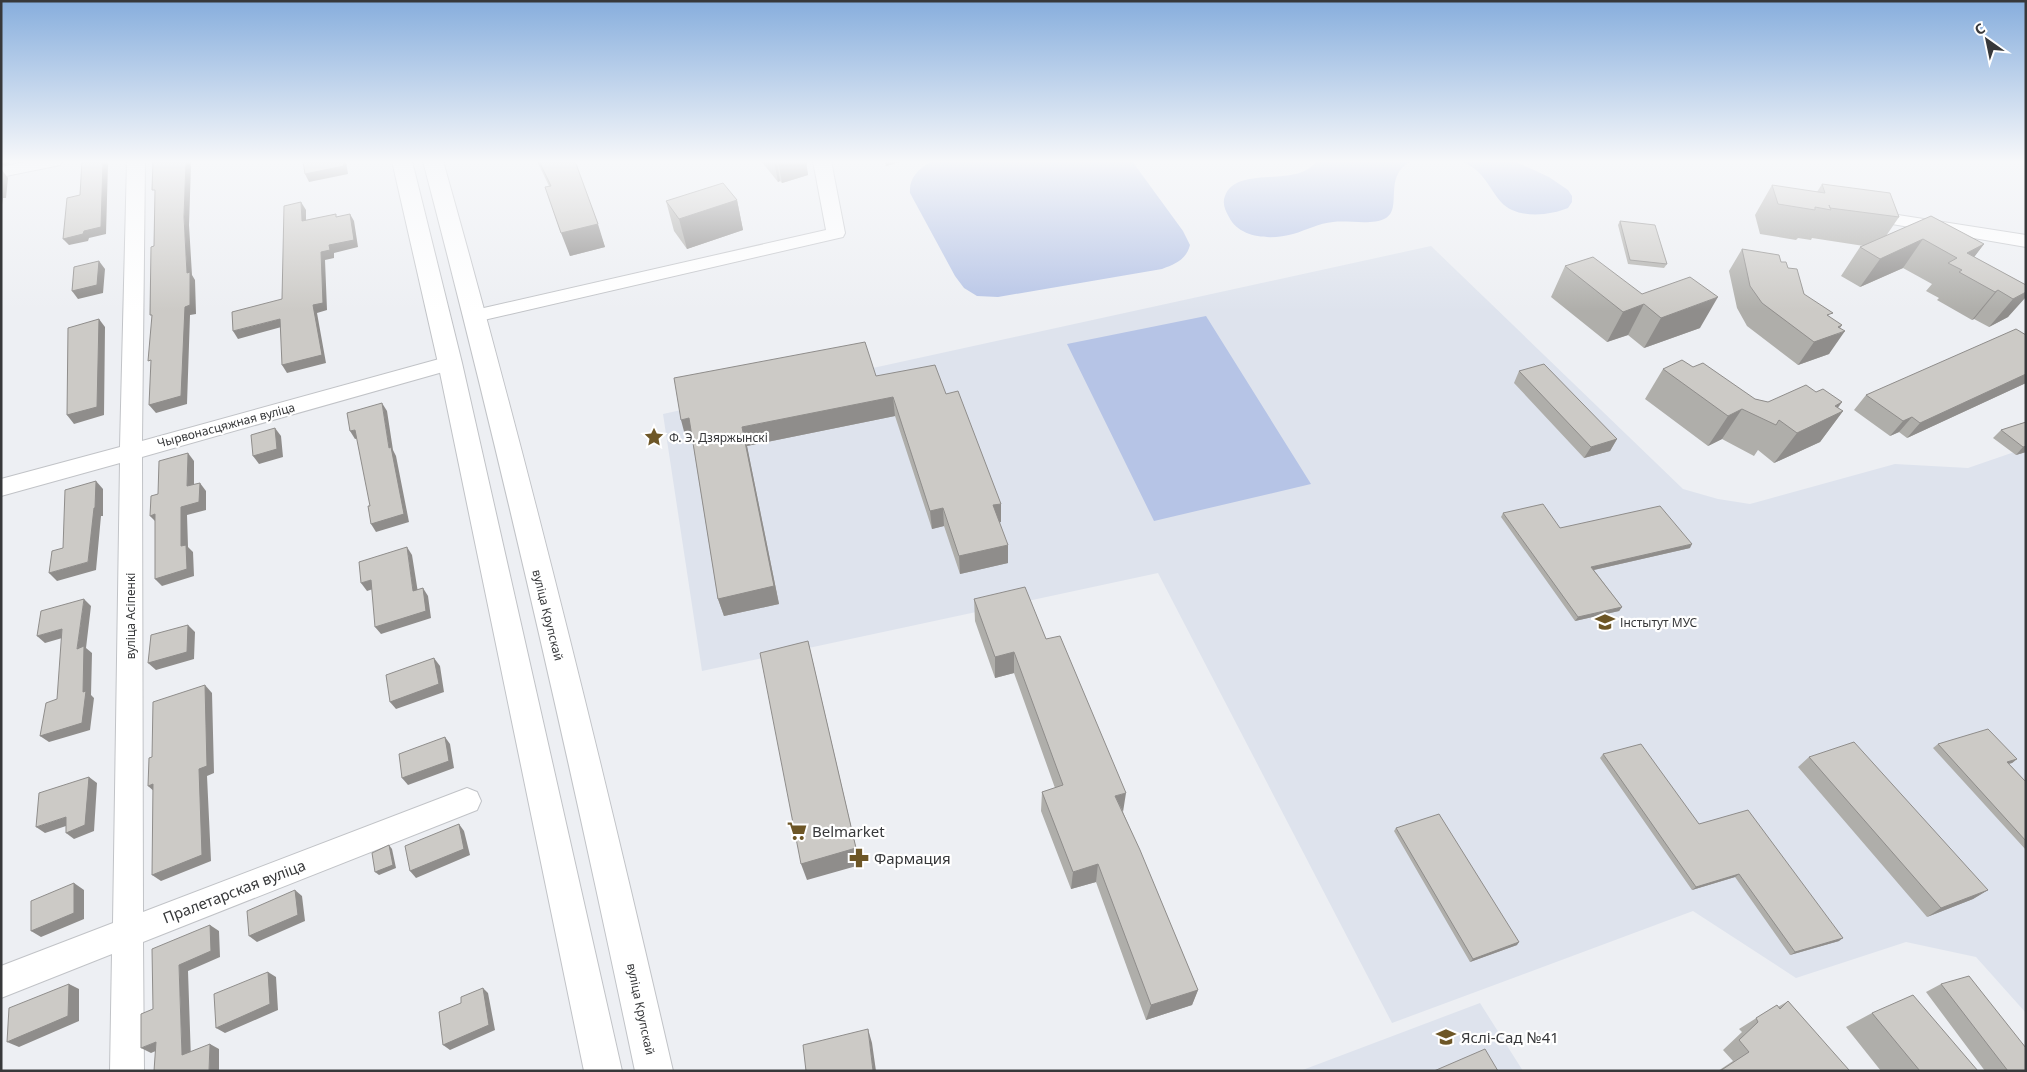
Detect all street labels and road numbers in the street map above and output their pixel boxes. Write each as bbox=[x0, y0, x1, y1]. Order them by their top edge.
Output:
street label: Чырвонасцяжная вуліца bbox=[155, 398, 297, 452]
street label: вуліца Крупскай bbox=[528, 568, 568, 662]
street label: вуліца Асіпенкі bbox=[122, 573, 139, 659]
street label: Пралетарская вуліца bbox=[160, 855, 308, 927]
street label: вуліца Крупскай bbox=[623, 962, 659, 1056]

